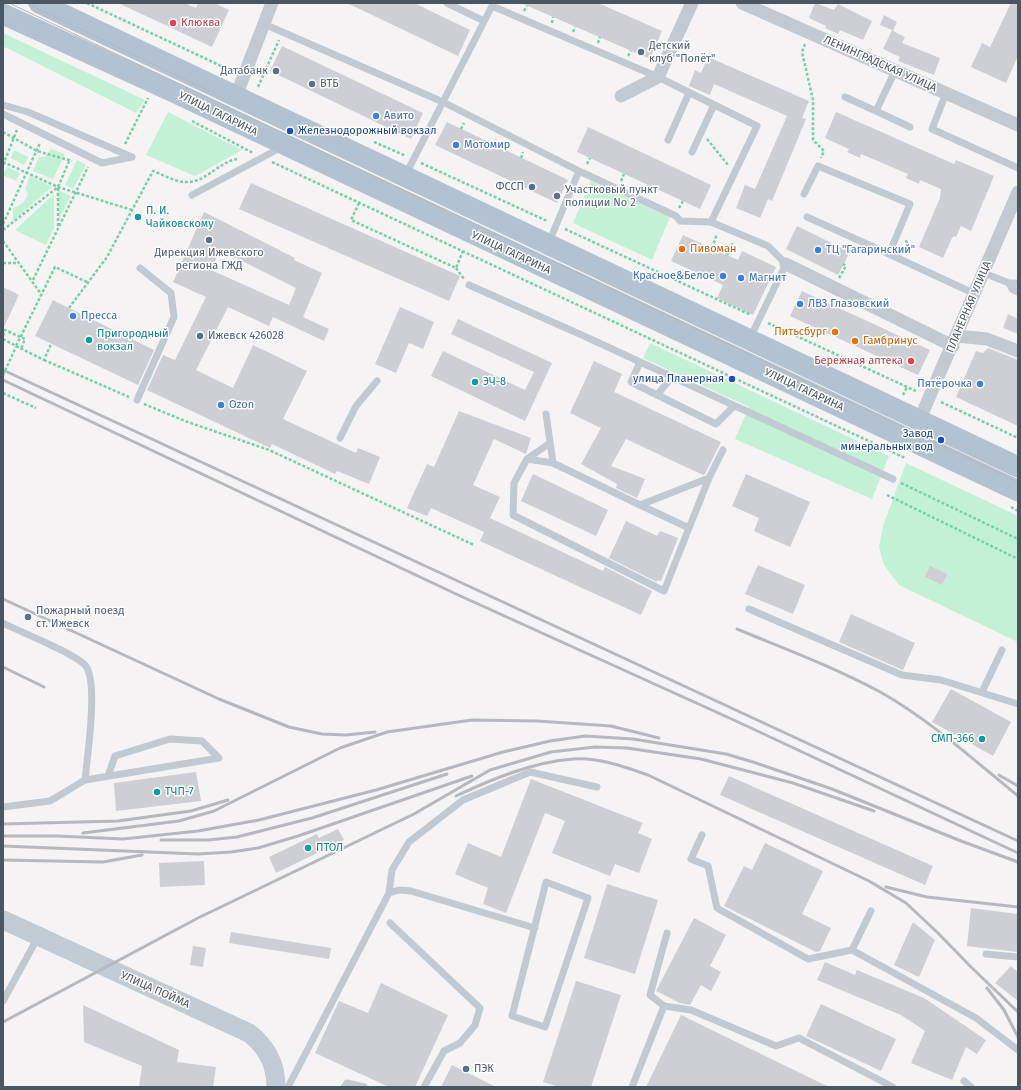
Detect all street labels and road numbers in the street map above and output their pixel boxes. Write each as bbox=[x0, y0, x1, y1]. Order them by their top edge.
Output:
street label: ЛЕНИНГРАДСКАЯ УЛИЦА bbox=[821, 33, 939, 95]
street label: УЛИЦА ГАГАРИНА bbox=[176, 89, 260, 139]
street label: УЛИЦА ГАГАРИНА bbox=[469, 229, 553, 277]
street label: ПЛАНЕРНАЯ УЛИЦА bbox=[944, 259, 994, 355]
street label: УЛИЦА ГАГАРИНА bbox=[762, 366, 846, 414]
street label: УЛИЦА ПОЙМА bbox=[118, 969, 192, 1011]

